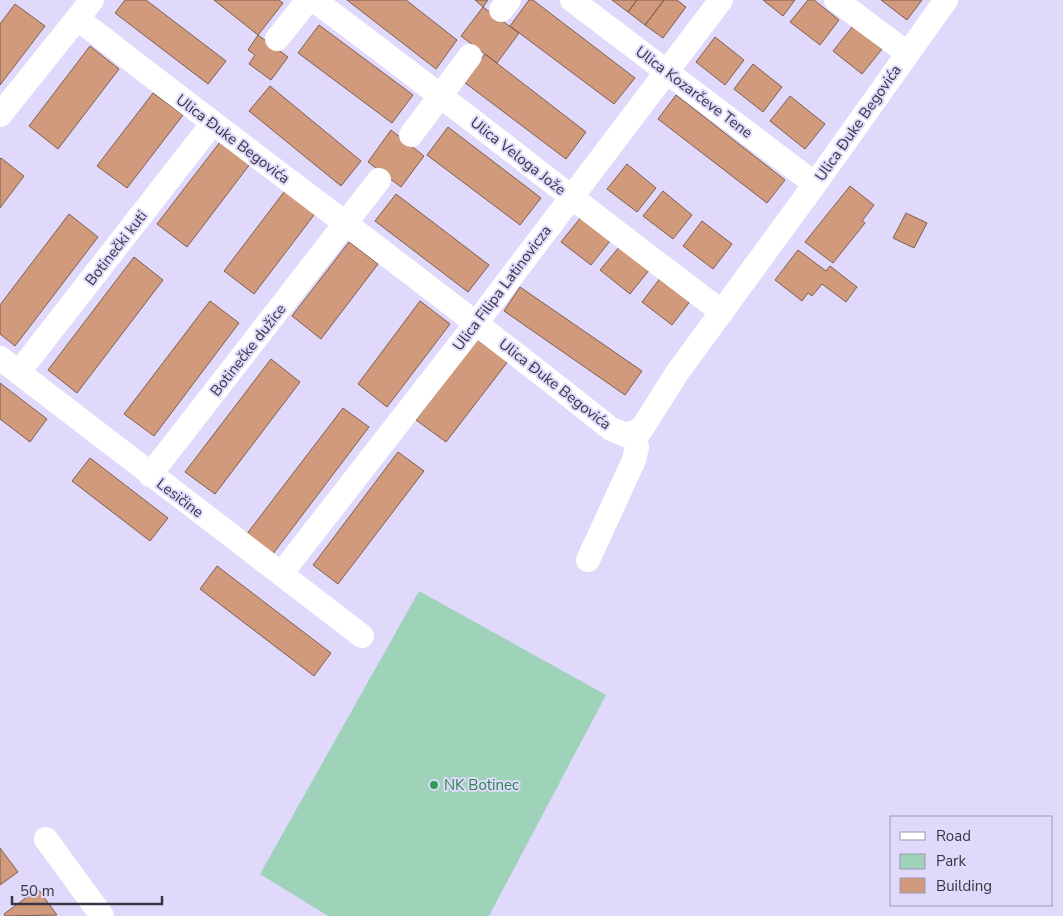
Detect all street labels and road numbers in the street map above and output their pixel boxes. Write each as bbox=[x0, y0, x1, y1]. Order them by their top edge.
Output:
street label: Ulica Kozarčeve Tene bbox=[631, 41, 757, 143]
street label: Ulica Đuke Begovića bbox=[810, 61, 906, 185]
street label: Ulica Đuke Begovića bbox=[172, 90, 294, 188]
street label: Ulica Veloga Jože bbox=[466, 112, 570, 200]
street label: Botinečki kuti bbox=[80, 206, 152, 290]
street label: Ulica Filipa Latinovicza bbox=[448, 221, 556, 355]
street label: Botinečke dužice bbox=[206, 300, 290, 400]
street label: Ulica Đuke Begovića bbox=[495, 334, 615, 434]
street label: Lesičine bbox=[153, 474, 207, 522]

